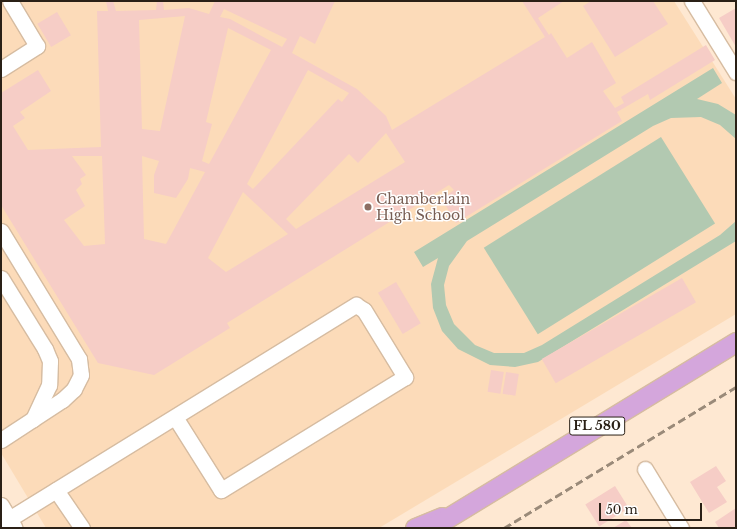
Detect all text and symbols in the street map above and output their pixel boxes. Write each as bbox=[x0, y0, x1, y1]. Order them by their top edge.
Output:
place label: Chamberlain High School bbox=[376, 191, 470, 224]
marker: Chamberlain High School bbox=[363, 202, 373, 212]
road number: FL 580 bbox=[568, 415, 626, 437]
scale bar bbox=[601, 495, 704, 521]
text: 50 m bbox=[606, 502, 638, 517]

